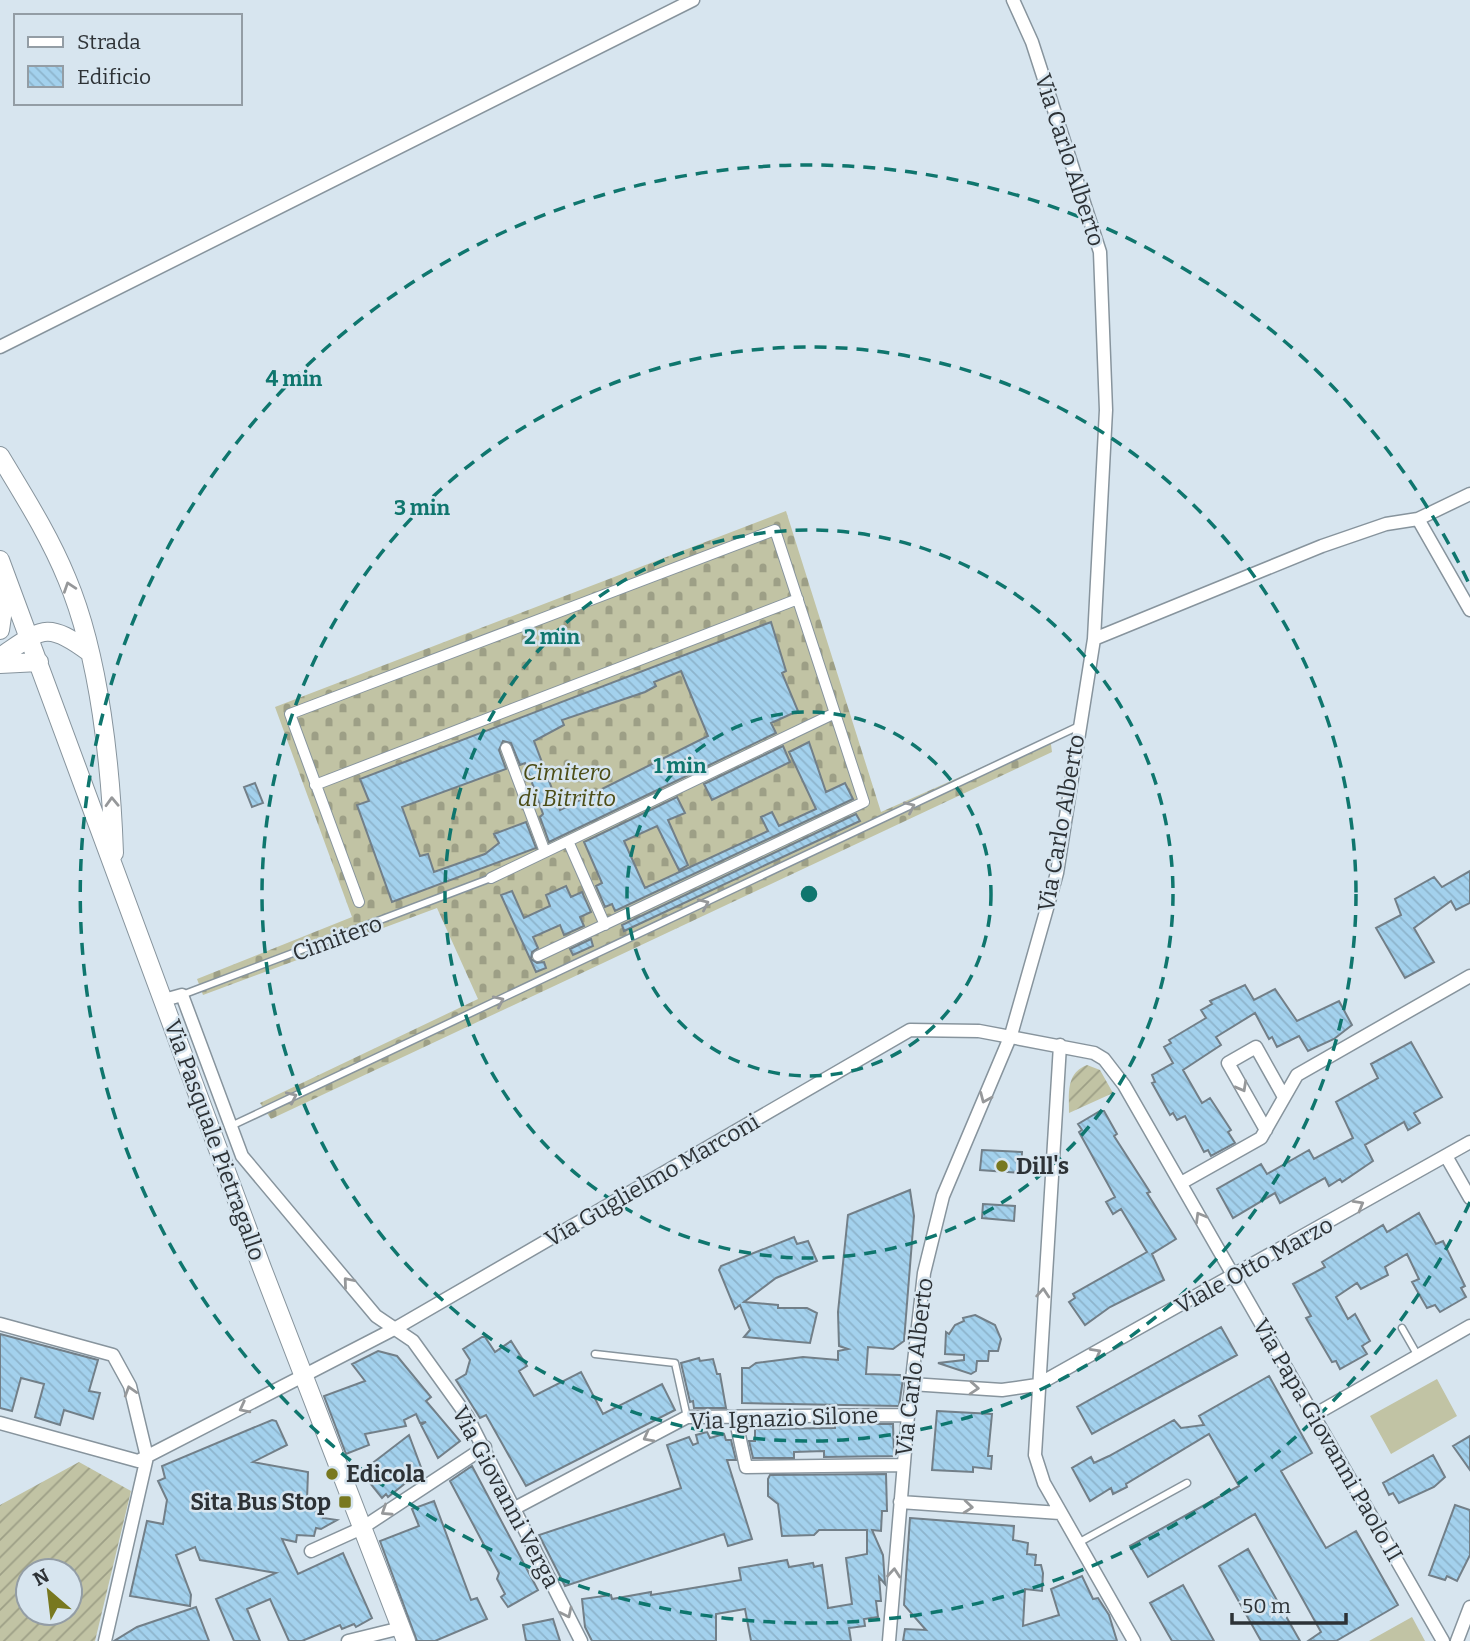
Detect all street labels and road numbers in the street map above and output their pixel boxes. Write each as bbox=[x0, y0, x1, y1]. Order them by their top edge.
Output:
street label: Via Carlo Alberto bbox=[1029, 70, 1111, 250]
street label: Via Carlo Alberto bbox=[1032, 732, 1090, 914]
street label: Cimitero bbox=[288, 909, 386, 967]
street label: Via Pasquale Pietragallo bbox=[158, 1016, 272, 1264]
street label: Via Guglielmo Marconi bbox=[540, 1107, 764, 1253]
street label: Viale Otto Marzo bbox=[1170, 1210, 1338, 1320]
street label: Via Carlo Alberto bbox=[889, 1276, 939, 1458]
street label: Via Papa Giovanni Paolo II bbox=[1247, 1313, 1409, 1567]
street label: Via Giovanni Verga bbox=[446, 1401, 566, 1593]
street label: Via Ignazio Silone bbox=[689, 1401, 879, 1435]

